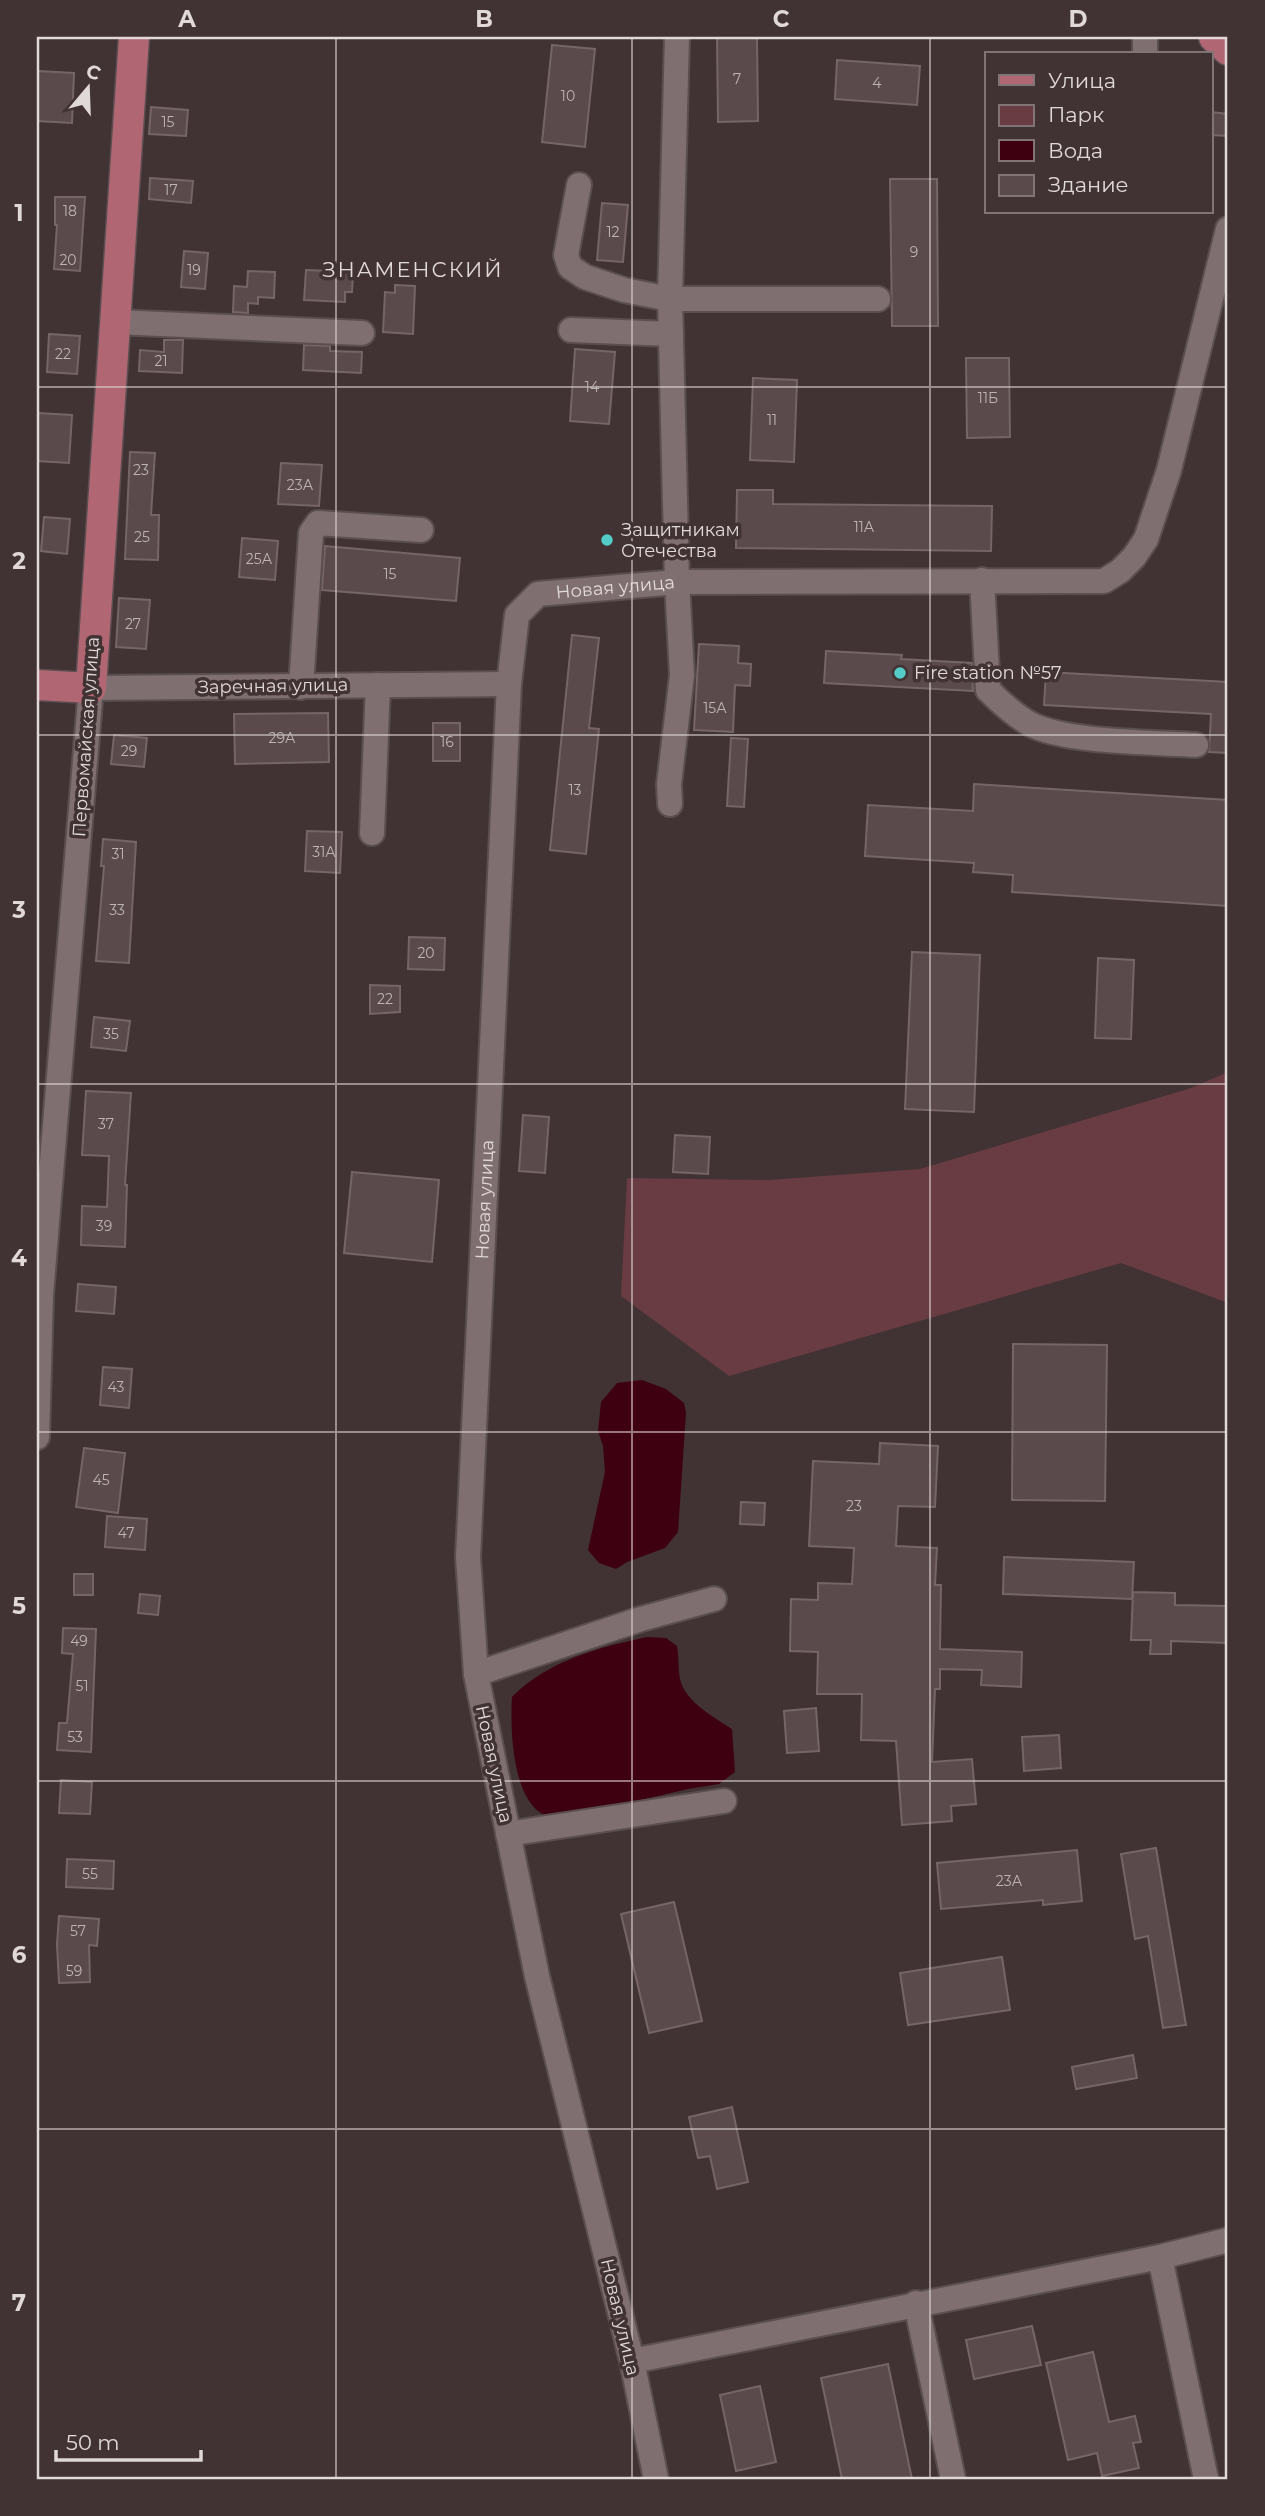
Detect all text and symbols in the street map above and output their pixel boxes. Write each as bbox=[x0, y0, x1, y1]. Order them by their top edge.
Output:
text: A bbox=[177, 5, 196, 33]
text: B bbox=[475, 5, 493, 33]
text: C bbox=[773, 5, 790, 33]
text: D bbox=[1069, 5, 1088, 33]
north arrow bbox=[52, 52, 122, 122]
legend bbox=[985, 52, 1212, 214]
text: С bbox=[83, 59, 104, 86]
text: Улица bbox=[1048, 68, 1116, 93]
house number: 7 bbox=[733, 70, 741, 88]
house number: 4 bbox=[872, 74, 882, 92]
house number: 10 bbox=[561, 87, 575, 105]
text: Парк bbox=[1048, 102, 1104, 127]
house number: 15 bbox=[162, 113, 175, 131]
text: Вода bbox=[1048, 138, 1103, 163]
text: Здание bbox=[1048, 172, 1129, 197]
house number: 17 bbox=[164, 181, 178, 199]
text: 1 bbox=[14, 199, 24, 227]
house number: 18 bbox=[63, 202, 77, 220]
house number: 12 bbox=[606, 223, 620, 241]
house number: 9 bbox=[910, 243, 918, 261]
house number: 20 bbox=[59, 251, 77, 269]
district label: ЗНАМЕНСКИЙ bbox=[322, 257, 504, 282]
house number: 19 bbox=[187, 261, 201, 279]
house number: 22 bbox=[55, 345, 71, 363]
house number: 21 bbox=[154, 352, 168, 370]
house number: 14 bbox=[585, 378, 600, 396]
house number: 11Б bbox=[978, 389, 998, 407]
house number: 11 bbox=[767, 411, 777, 429]
house number: 23 bbox=[133, 461, 149, 479]
house number: 23А bbox=[287, 476, 314, 494]
house number: 11А bbox=[854, 518, 875, 536]
place label: Защитникам Отечества bbox=[621, 519, 740, 562]
house number: 25 bbox=[134, 528, 150, 546]
marker: Защитникам Отечества bbox=[599, 532, 615, 548]
text: 2 bbox=[12, 547, 26, 575]
house number: 25А bbox=[246, 550, 273, 568]
house number: 15 bbox=[384, 565, 397, 583]
street label: Новая улица bbox=[555, 571, 676, 603]
house number: 27 bbox=[125, 615, 141, 633]
street label: Первомайская улица bbox=[68, 636, 104, 838]
place label: Fire station №57 bbox=[914, 662, 1062, 684]
marker: Fire station №57 bbox=[892, 665, 908, 681]
street label: Заречная улица bbox=[198, 674, 348, 698]
house number: 15А bbox=[703, 699, 727, 717]
house number: 29А bbox=[269, 729, 296, 747]
house number: 16 bbox=[440, 733, 454, 751]
house number: 29 bbox=[121, 742, 137, 760]
house number: 13 bbox=[569, 781, 582, 799]
house number: 31А bbox=[312, 843, 336, 861]
house number: 31 bbox=[112, 845, 124, 863]
text: 3 bbox=[11, 896, 26, 924]
house number: 33 bbox=[109, 901, 125, 919]
house number: 20 bbox=[417, 944, 435, 962]
house number: 22 bbox=[377, 990, 393, 1008]
house number: 35 bbox=[103, 1025, 119, 1043]
house number: 37 bbox=[98, 1115, 114, 1133]
street label: Новая улица bbox=[471, 1139, 499, 1260]
house number: 39 bbox=[96, 1217, 112, 1235]
text: 4 bbox=[11, 1244, 27, 1272]
house number: 43 bbox=[108, 1378, 125, 1396]
house number: 45 bbox=[92, 1471, 110, 1489]
house number: 23 bbox=[846, 1497, 862, 1515]
house number: 47 bbox=[118, 1524, 134, 1542]
text: 5 bbox=[12, 1592, 26, 1620]
house number: 49 bbox=[70, 1632, 88, 1650]
house number: 51 bbox=[76, 1677, 88, 1695]
street label: Новая улица bbox=[471, 1703, 517, 1825]
house number: 53 bbox=[67, 1728, 83, 1746]
house number: 55 bbox=[82, 1865, 98, 1883]
house number: 23А bbox=[996, 1872, 1023, 1890]
house number: 57 bbox=[70, 1922, 86, 1940]
text: 6 bbox=[12, 1941, 27, 1969]
house number: 59 bbox=[66, 1962, 82, 1980]
street label: Новая улица bbox=[596, 2256, 644, 2378]
text: 7 bbox=[12, 2289, 26, 2317]
scale bar bbox=[56, 2418, 201, 2462]
text: 50 m bbox=[66, 2430, 120, 2455]

